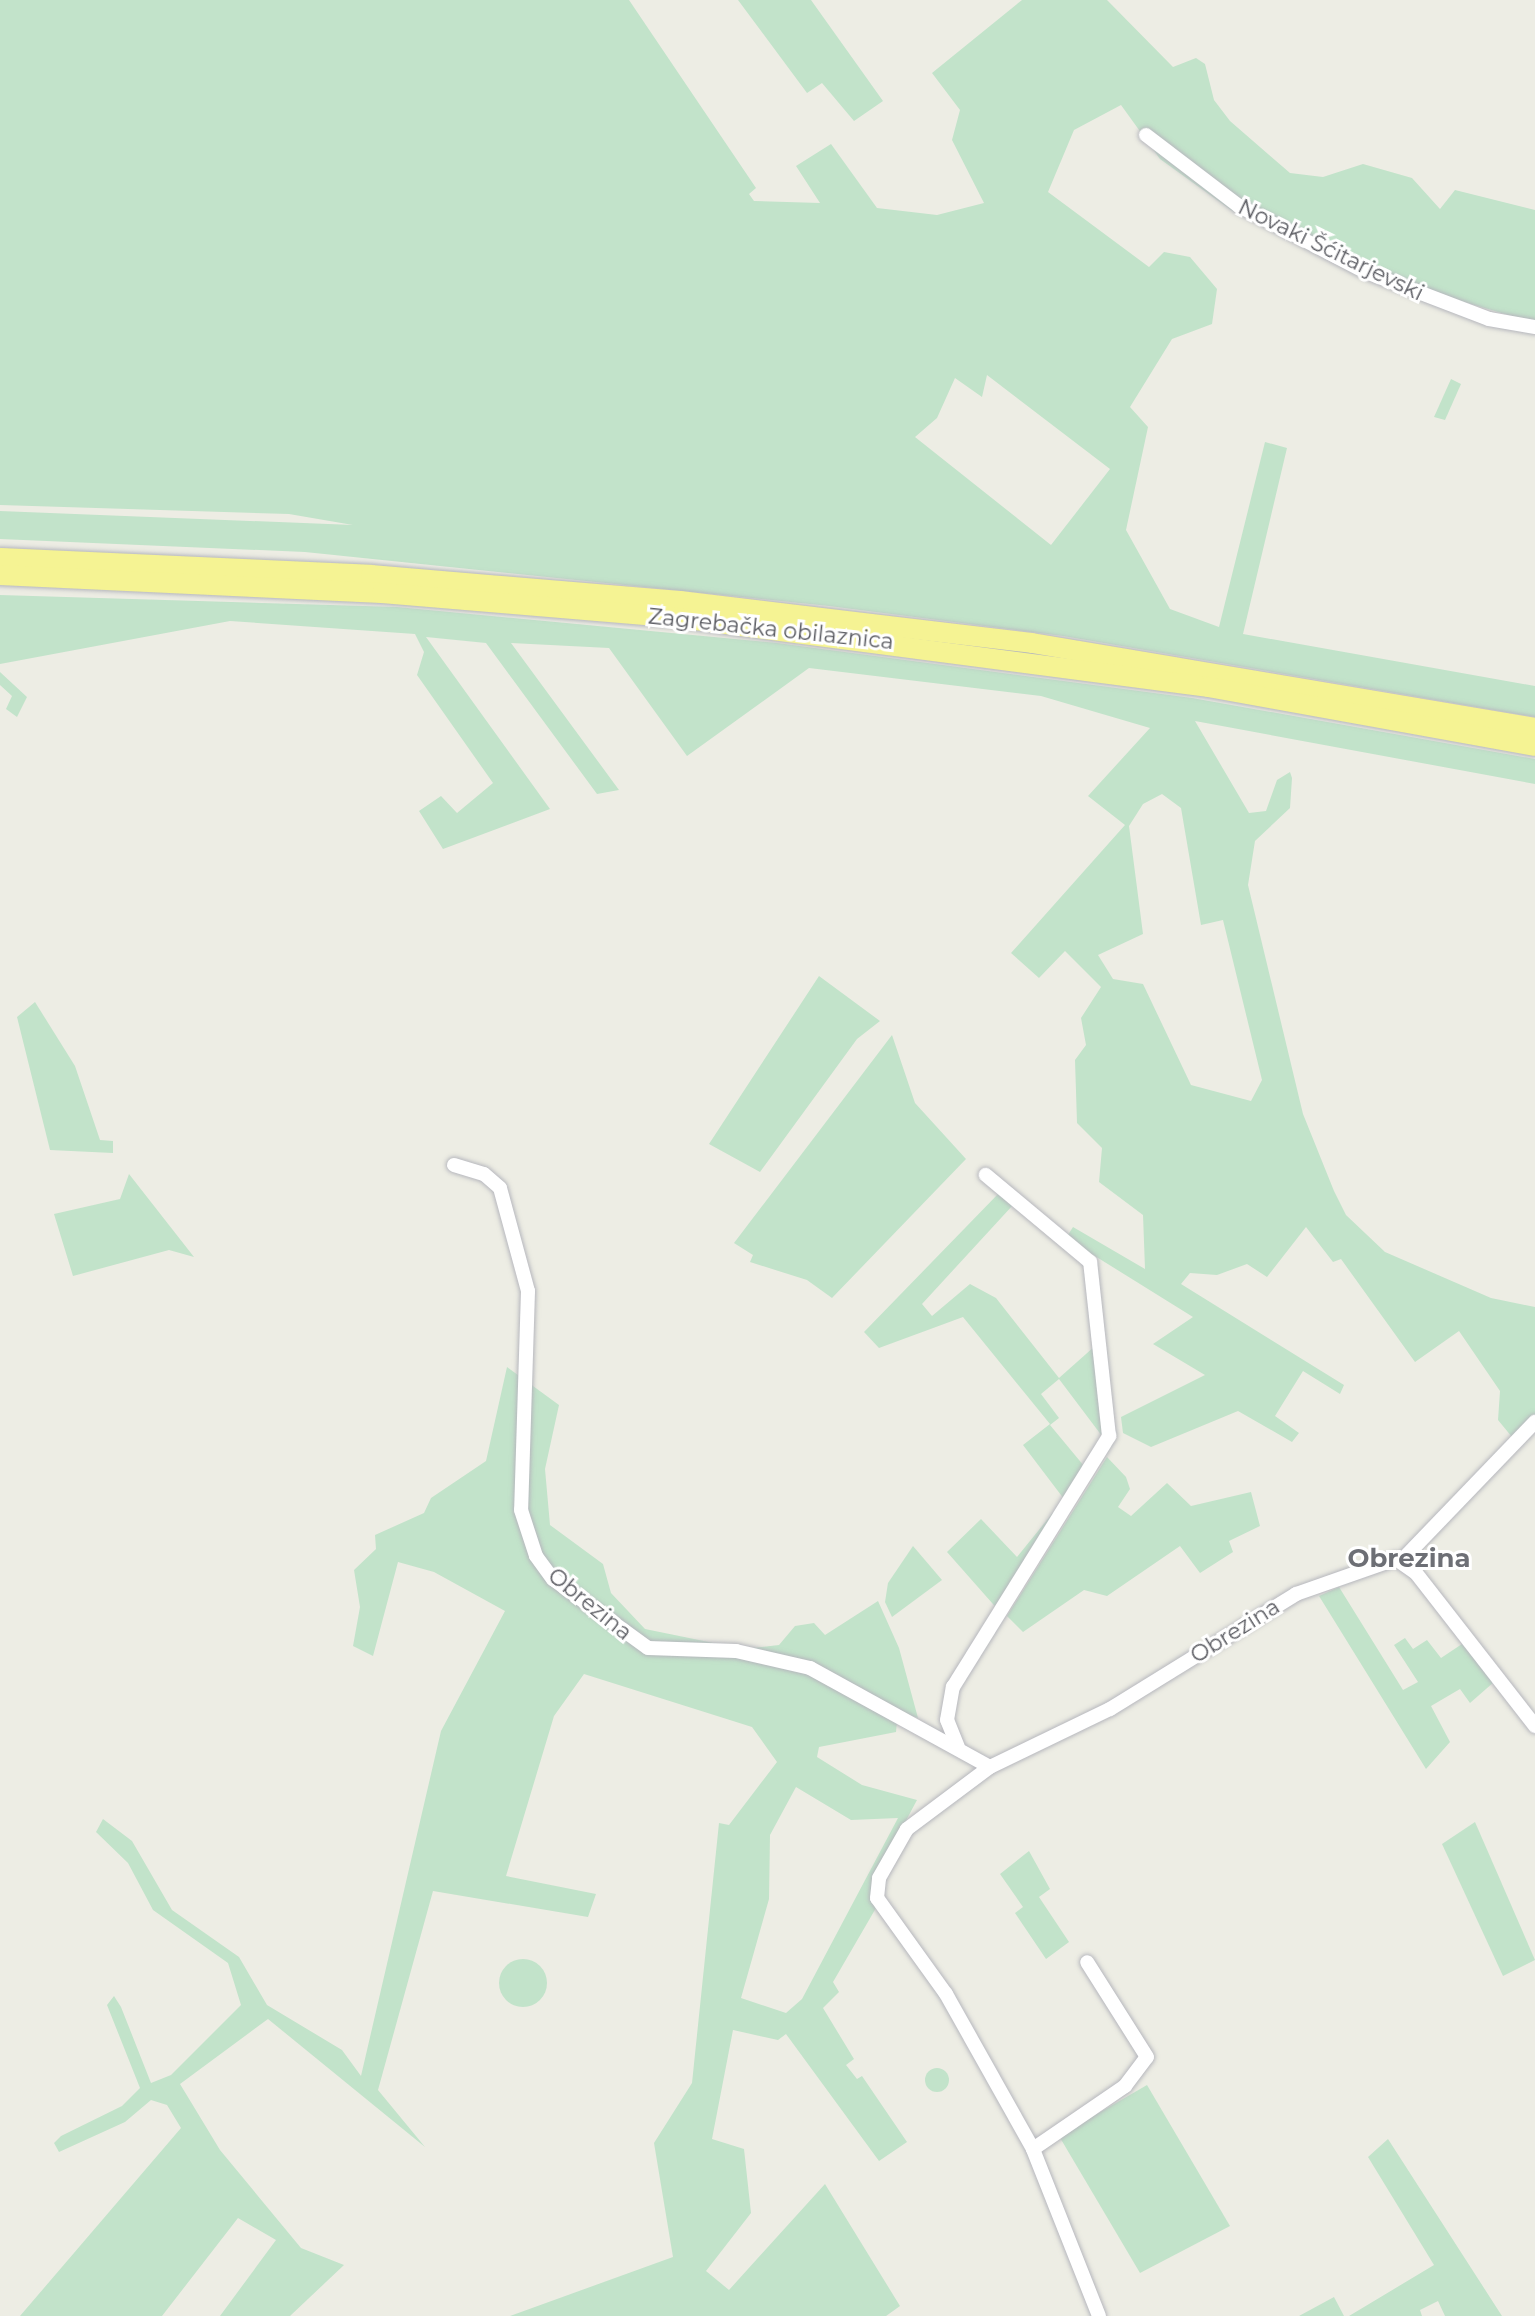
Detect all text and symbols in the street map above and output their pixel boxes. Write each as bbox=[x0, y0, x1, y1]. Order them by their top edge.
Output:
street label: Novaki Šćitarjevski bbox=[1234, 194, 1428, 306]
street label: Zagrebačka obilaznica bbox=[647, 603, 895, 655]
district label: Obrezina bbox=[1347, 1543, 1471, 1575]
street label: Obrezina bbox=[543, 1562, 637, 1646]
street label: Obrezina bbox=[1186, 1593, 1284, 1669]

